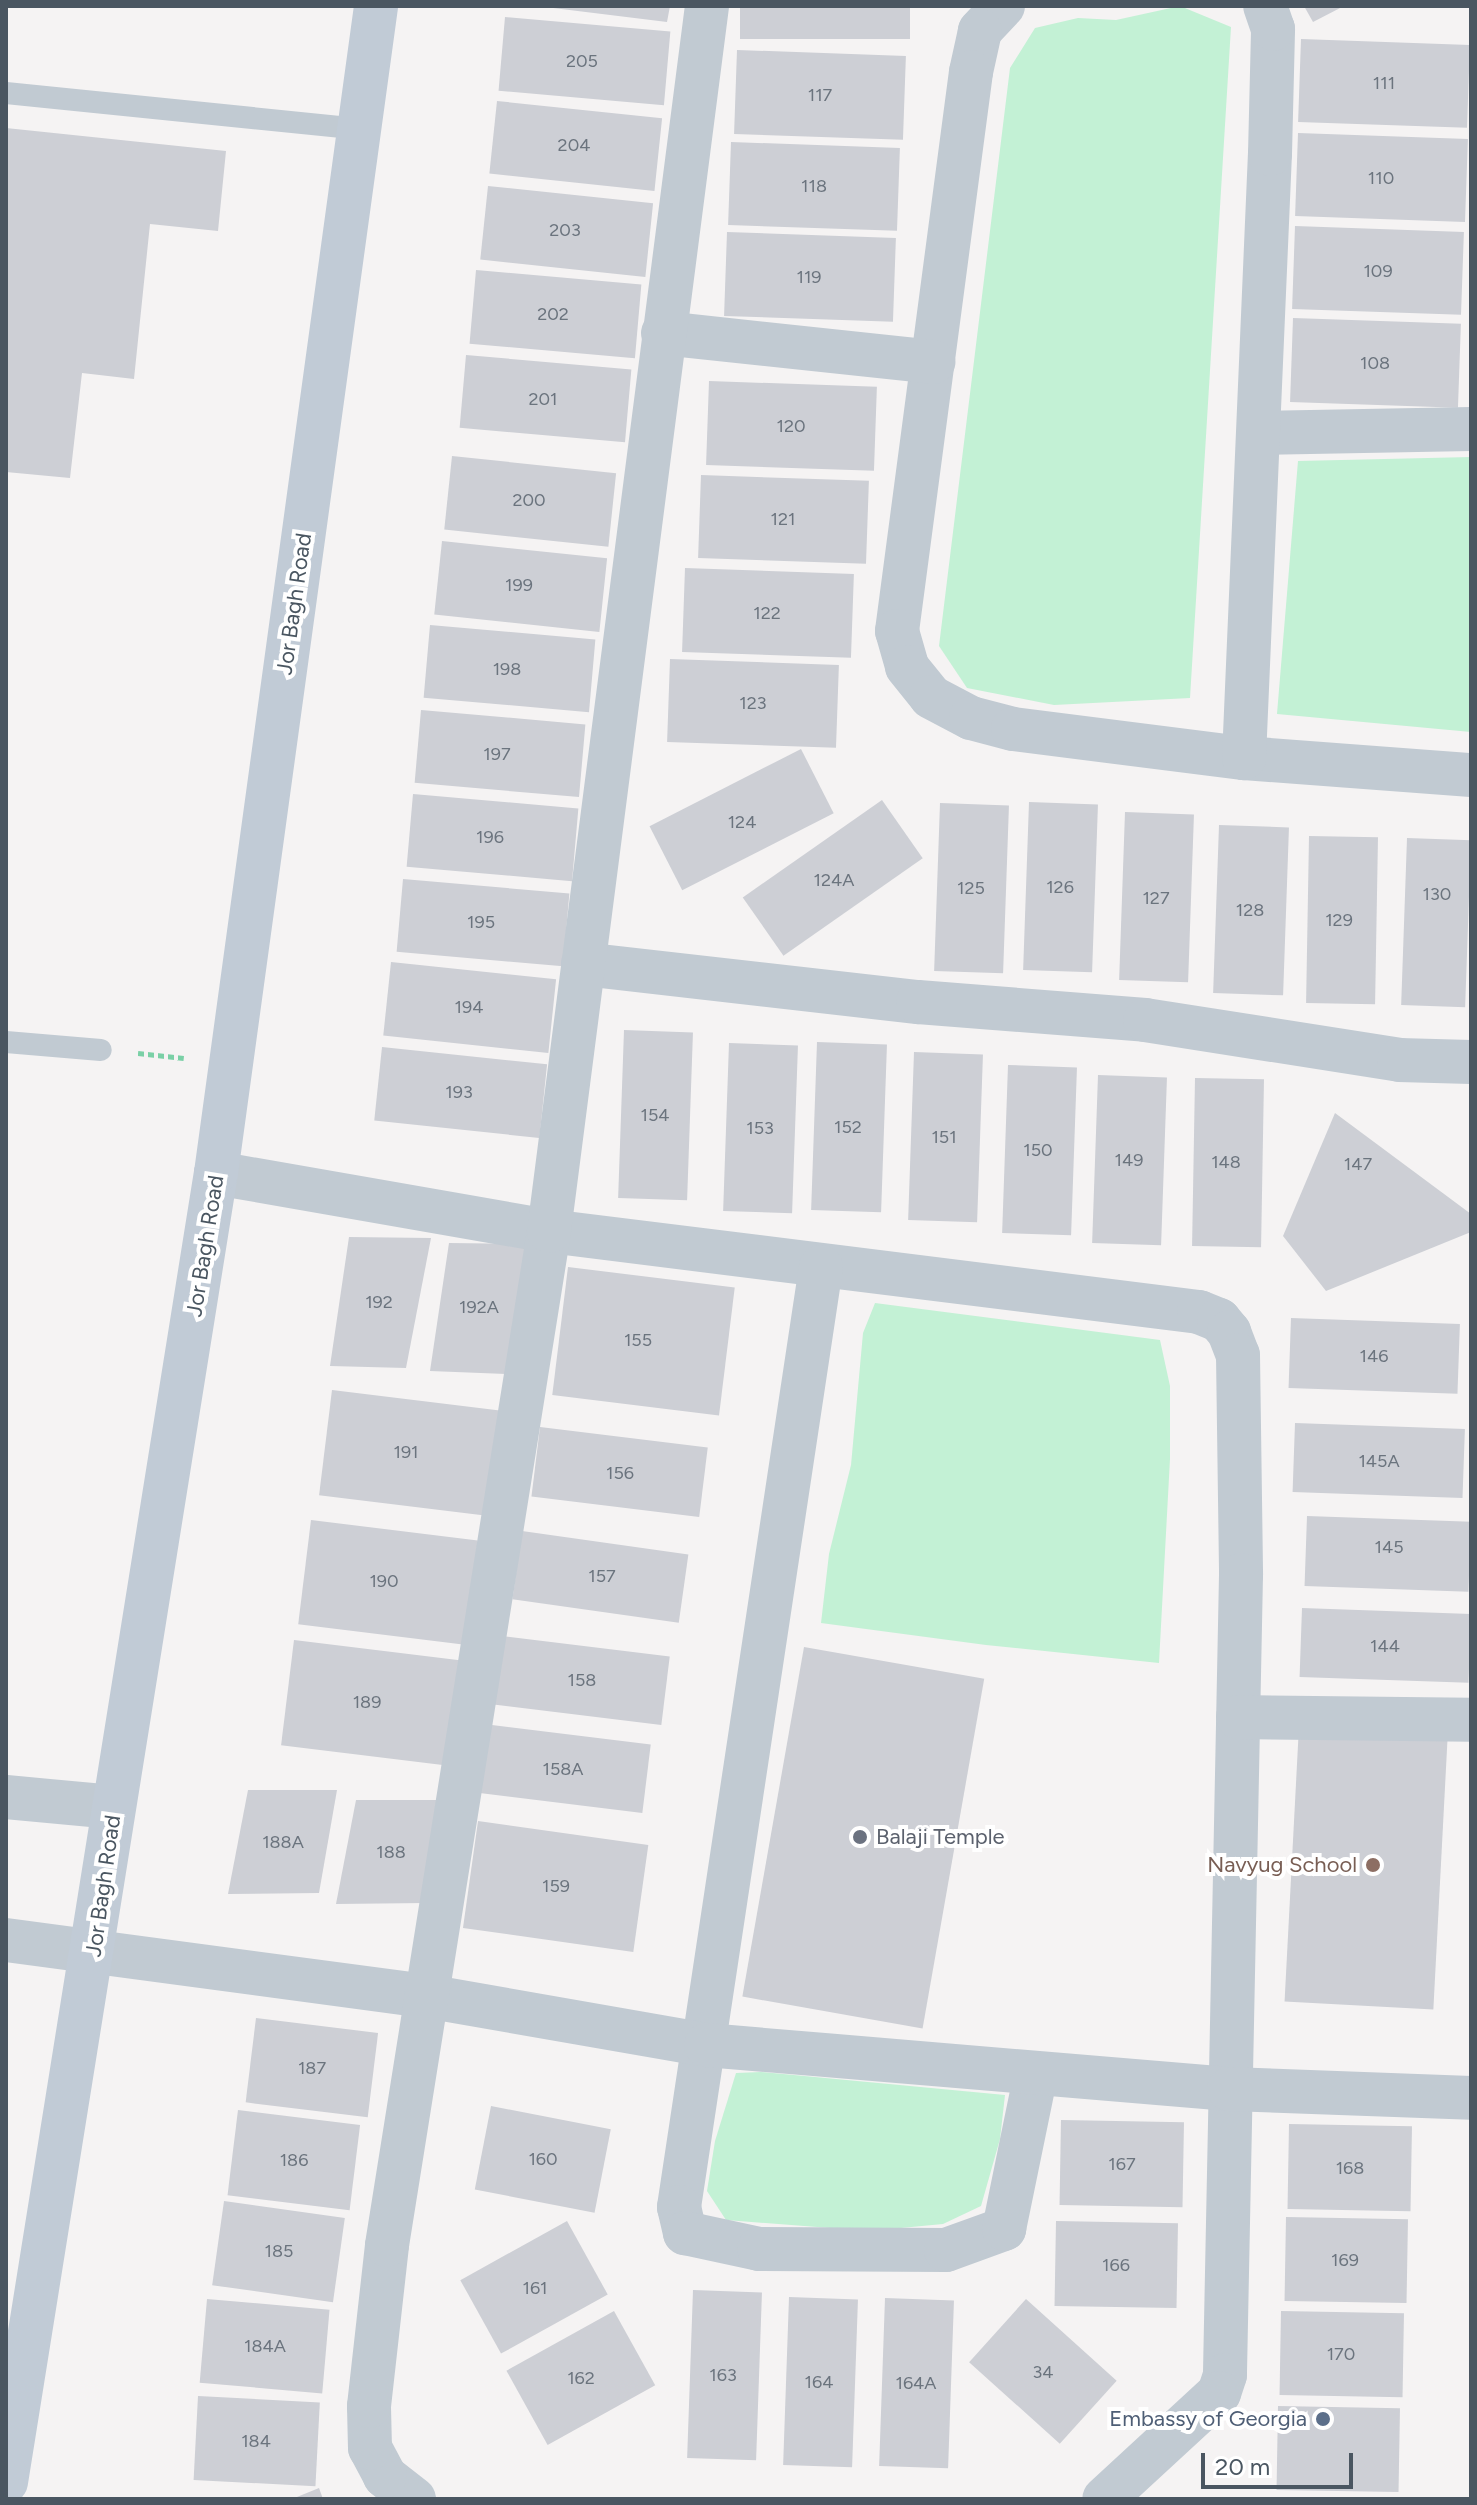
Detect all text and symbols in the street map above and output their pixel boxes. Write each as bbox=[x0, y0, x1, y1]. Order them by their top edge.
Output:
house number: 205 bbox=[566, 50, 598, 72]
house number: 111 bbox=[1373, 72, 1395, 94]
house number: 117 bbox=[808, 84, 832, 106]
house number: 204 bbox=[558, 134, 590, 156]
house number: 110 bbox=[1368, 167, 1394, 189]
house number: 118 bbox=[801, 175, 827, 197]
house number: 203 bbox=[549, 219, 581, 241]
house number: 109 bbox=[1363, 260, 1393, 282]
house number: 119 bbox=[796, 266, 822, 288]
house number: 202 bbox=[537, 303, 569, 325]
house number: 108 bbox=[1360, 352, 1390, 374]
house number: 201 bbox=[528, 388, 558, 410]
house number: 120 bbox=[776, 415, 806, 437]
house number: 200 bbox=[512, 489, 546, 511]
house number: 121 bbox=[771, 508, 795, 530]
street label: Jor Bagh Road bbox=[271, 531, 317, 677]
house number: 199 bbox=[505, 574, 533, 596]
house number: 122 bbox=[753, 602, 781, 624]
house number: 198 bbox=[493, 658, 521, 680]
house number: 123 bbox=[739, 692, 767, 714]
house number: 197 bbox=[483, 743, 511, 765]
house number: 124 bbox=[728, 811, 756, 833]
house number: 196 bbox=[476, 826, 504, 848]
house number: 124A bbox=[814, 869, 854, 891]
house number: 126 bbox=[1046, 876, 1074, 898]
house number: 125 bbox=[957, 877, 985, 899]
house number: 130 bbox=[1423, 883, 1451, 905]
house number: 127 bbox=[1142, 887, 1170, 909]
house number: 128 bbox=[1236, 899, 1264, 921]
house number: 129 bbox=[1325, 909, 1353, 931]
house number: 195 bbox=[467, 911, 495, 933]
house number: 194 bbox=[455, 996, 483, 1018]
house number: 193 bbox=[445, 1081, 473, 1103]
house number: 154 bbox=[641, 1104, 669, 1126]
house number: 152 bbox=[834, 1116, 862, 1138]
house number: 153 bbox=[746, 1117, 774, 1139]
house number: 151 bbox=[931, 1126, 957, 1148]
house number: 150 bbox=[1023, 1139, 1053, 1161]
house number: 149 bbox=[1115, 1149, 1143, 1171]
house number: 148 bbox=[1211, 1151, 1241, 1173]
house number: 147 bbox=[1344, 1153, 1372, 1175]
street label: Jor Bagh Road bbox=[181, 1173, 229, 1319]
house number: 192 bbox=[365, 1291, 393, 1313]
house number: 192A bbox=[459, 1296, 499, 1318]
house number: 155 bbox=[624, 1329, 652, 1351]
house number: 146 bbox=[1360, 1345, 1388, 1367]
house number: 191 bbox=[393, 1441, 419, 1463]
house number: 145A bbox=[1358, 1450, 1400, 1472]
house number: 156 bbox=[606, 1462, 634, 1484]
house number: 145 bbox=[1375, 1536, 1403, 1558]
house number: 157 bbox=[588, 1565, 616, 1587]
house number: 190 bbox=[369, 1570, 399, 1592]
house number: 144 bbox=[1370, 1635, 1400, 1657]
house number: 158 bbox=[568, 1669, 596, 1691]
house number: 189 bbox=[353, 1691, 381, 1713]
house number: 158A bbox=[542, 1758, 584, 1780]
street label: Jor Bagh Road bbox=[80, 1813, 126, 1959]
place label: Balaji Temple bbox=[876, 1824, 1005, 1850]
marker: Balaji Temple bbox=[851, 1828, 869, 1846]
house number: 188A bbox=[262, 1831, 304, 1853]
house number: 188 bbox=[376, 1841, 406, 1863]
place label: Navyug School bbox=[1207, 1852, 1357, 1878]
marker: Navyug School bbox=[1364, 1856, 1382, 1874]
house number: 159 bbox=[542, 1875, 570, 1897]
house number: 187 bbox=[298, 2057, 326, 2079]
house number: 160 bbox=[528, 2148, 558, 2170]
house number: 186 bbox=[280, 2149, 308, 2171]
house number: 167 bbox=[1108, 2153, 1136, 2175]
house number: 168 bbox=[1336, 2157, 1364, 2179]
house number: 185 bbox=[265, 2240, 293, 2262]
house number: 169 bbox=[1331, 2249, 1359, 2271]
house number: 166 bbox=[1102, 2254, 1130, 2276]
house number: 161 bbox=[522, 2277, 548, 2299]
house number: 184A bbox=[244, 2335, 286, 2357]
house number: 170 bbox=[1327, 2343, 1355, 2365]
house number: 34 bbox=[1033, 2361, 1053, 2383]
house number: 163 bbox=[709, 2364, 737, 2386]
house number: 162 bbox=[567, 2367, 595, 2389]
house number: 164 bbox=[805, 2371, 833, 2393]
house number: 164A bbox=[896, 2372, 936, 2394]
place label: Embassy of Georgia bbox=[1109, 2406, 1307, 2432]
marker: Embassy of Georgia bbox=[1314, 2410, 1332, 2428]
house number: 184 bbox=[241, 2430, 271, 2452]
scale bar bbox=[1205, 2437, 1357, 2487]
text: 20 m bbox=[1215, 2452, 1270, 2481]

